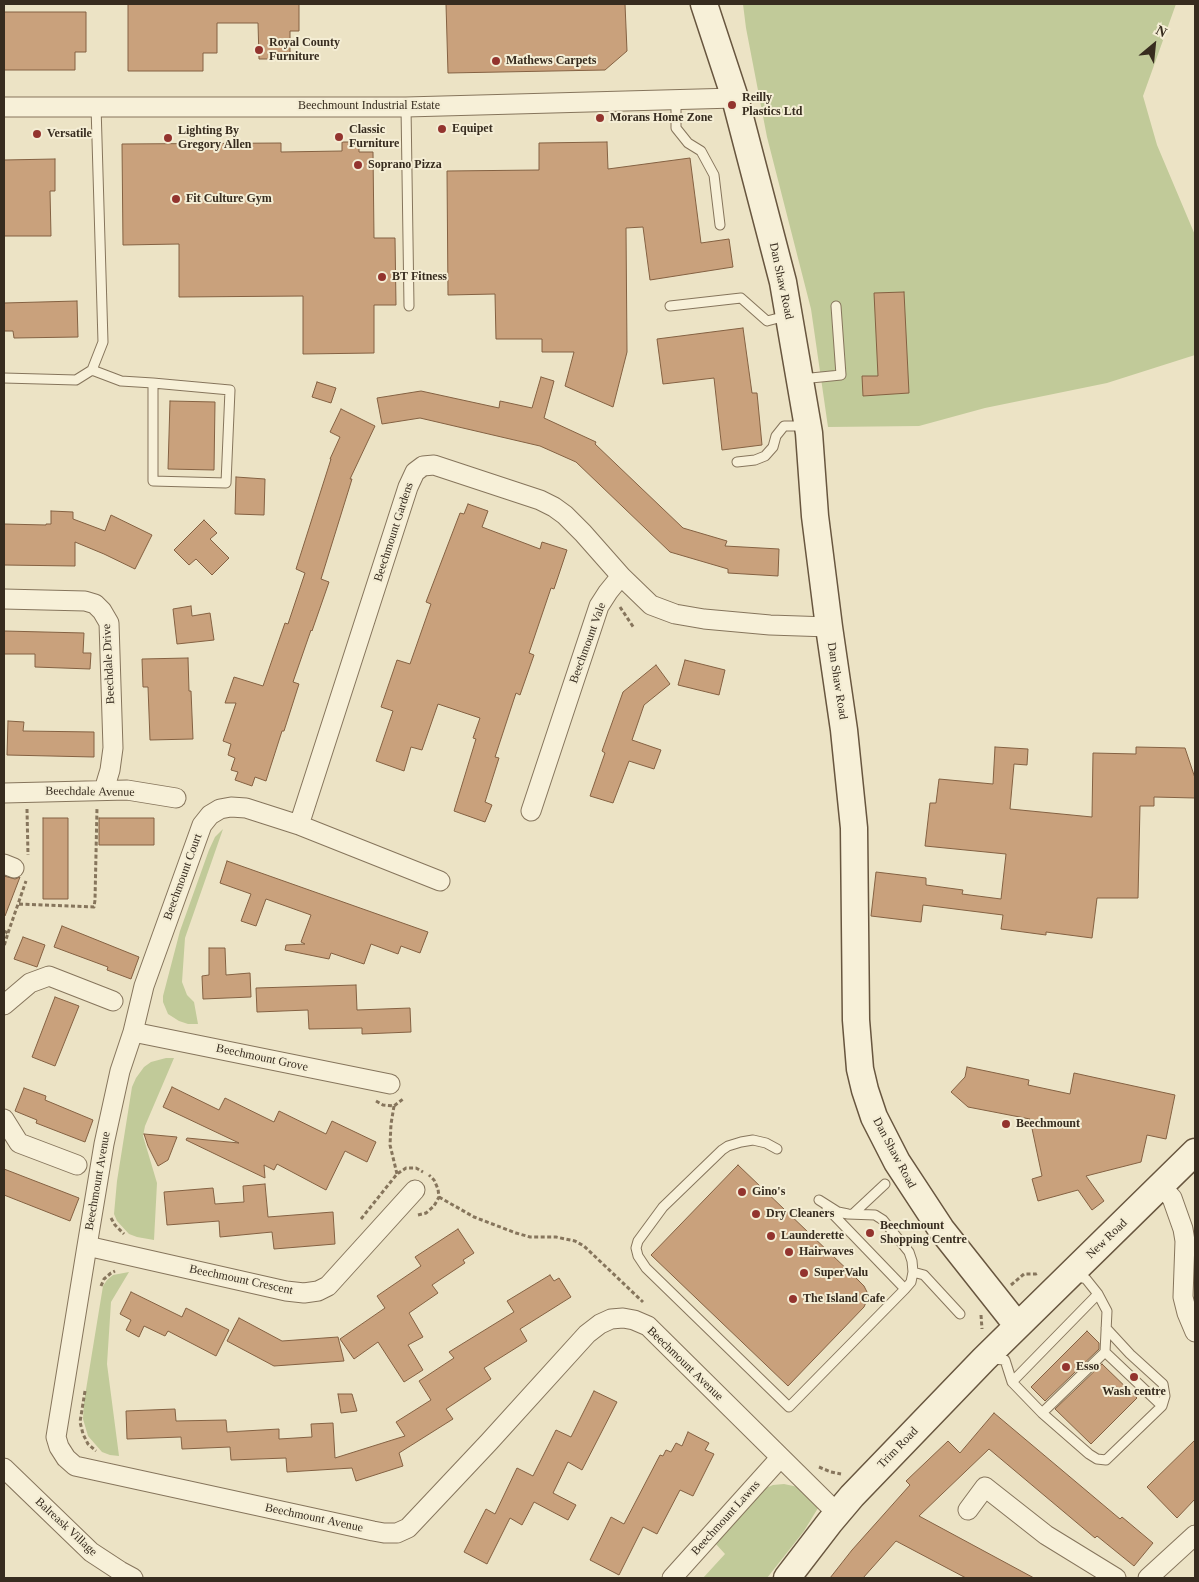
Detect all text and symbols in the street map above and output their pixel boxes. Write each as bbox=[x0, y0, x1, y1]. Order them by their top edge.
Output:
north arrow bbox=[1129, 20, 1179, 70]
text: N bbox=[1153, 22, 1169, 40]
place label: Royal County Furniture bbox=[269, 36, 340, 64]
marker: Royal County Furniture bbox=[253, 44, 265, 56]
place label: Mathews Carpets bbox=[506, 54, 596, 68]
marker: Mathews Carpets bbox=[490, 55, 502, 67]
place label: Reilly Plastics Ltd bbox=[742, 91, 802, 119]
street label: Beechmount Industrial Estate bbox=[298, 99, 440, 113]
marker: Reilly Plastics Ltd bbox=[726, 99, 738, 111]
place label: Morans Home Zone bbox=[610, 111, 713, 125]
marker: Morans Home Zone bbox=[594, 112, 606, 124]
place label: Equipet bbox=[452, 122, 493, 136]
place label: Classic Furniture bbox=[349, 123, 399, 151]
marker: Equipet bbox=[436, 123, 448, 135]
place label: Lighting By Gregory Allen bbox=[178, 124, 251, 152]
place label: Versatile bbox=[47, 127, 92, 141]
marker: Versatile bbox=[31, 128, 43, 140]
marker: Classic Furniture bbox=[333, 131, 345, 143]
marker: Lighting By Gregory Allen bbox=[162, 132, 174, 144]
place label: Soprano Pizza bbox=[368, 158, 442, 172]
marker: Soprano Pizza bbox=[352, 159, 364, 171]
place label: Fit Culture Gym bbox=[186, 192, 272, 206]
marker: Fit Culture Gym bbox=[170, 193, 182, 205]
street label: Dan Shaw Road bbox=[766, 241, 796, 321]
place label: BT Fitness bbox=[392, 270, 447, 284]
marker: BT Fitness bbox=[376, 271, 388, 283]
street label: Beechmount Gardens bbox=[371, 480, 417, 584]
street label: Beechmount Vale bbox=[567, 601, 609, 685]
street label: Beechdale Drive bbox=[100, 624, 118, 704]
street label: Dan Shaw Road bbox=[824, 641, 850, 721]
street label: Beechdale Avenue bbox=[45, 784, 135, 800]
street label: Beechmount Court bbox=[161, 832, 205, 922]
street label: Beechmount Grove bbox=[215, 1041, 309, 1075]
street label: Dan Shaw Road bbox=[869, 1115, 919, 1191]
place label: Beechmount bbox=[1016, 1117, 1080, 1131]
marker: Beechmount bbox=[1000, 1118, 1012, 1130]
street label: Beechmount Avenue bbox=[82, 1130, 114, 1232]
place label: Gino's bbox=[752, 1185, 785, 1199]
marker: Gino's bbox=[736, 1186, 748, 1198]
place label: Dry Cleaners bbox=[766, 1207, 834, 1221]
marker: Dry Cleaners bbox=[750, 1208, 762, 1220]
street label: New Road bbox=[1084, 1216, 1130, 1262]
place label: Beechmount Shopping Centre bbox=[880, 1219, 967, 1247]
marker: Beechmount Shopping Centre bbox=[864, 1227, 876, 1239]
place label: Launderette bbox=[781, 1229, 844, 1243]
marker: Launderette bbox=[765, 1230, 777, 1242]
place label: Hairwaves bbox=[799, 1245, 854, 1259]
marker: Hairwaves bbox=[783, 1246, 795, 1258]
street label: Beechmount Crescent bbox=[188, 1262, 294, 1298]
place label: SuperValu bbox=[814, 1266, 868, 1280]
marker: SuperValu bbox=[798, 1267, 810, 1279]
place label: The Island Cafe bbox=[803, 1292, 885, 1306]
marker: The Island Cafe bbox=[787, 1293, 799, 1305]
street label: Beechmount Avenue bbox=[644, 1324, 726, 1404]
place label: Esso bbox=[1076, 1360, 1099, 1374]
marker: Esso bbox=[1060, 1361, 1072, 1373]
marker: Wash centre bbox=[1128, 1371, 1140, 1383]
place label: Wash centre bbox=[1102, 1385, 1166, 1399]
street label: Trim Road bbox=[875, 1424, 921, 1472]
street label: Beechmount Lawns bbox=[689, 1478, 763, 1558]
street label: Balreask Village bbox=[32, 1495, 100, 1559]
street label: Beechmount Avenue bbox=[264, 1501, 364, 1535]

